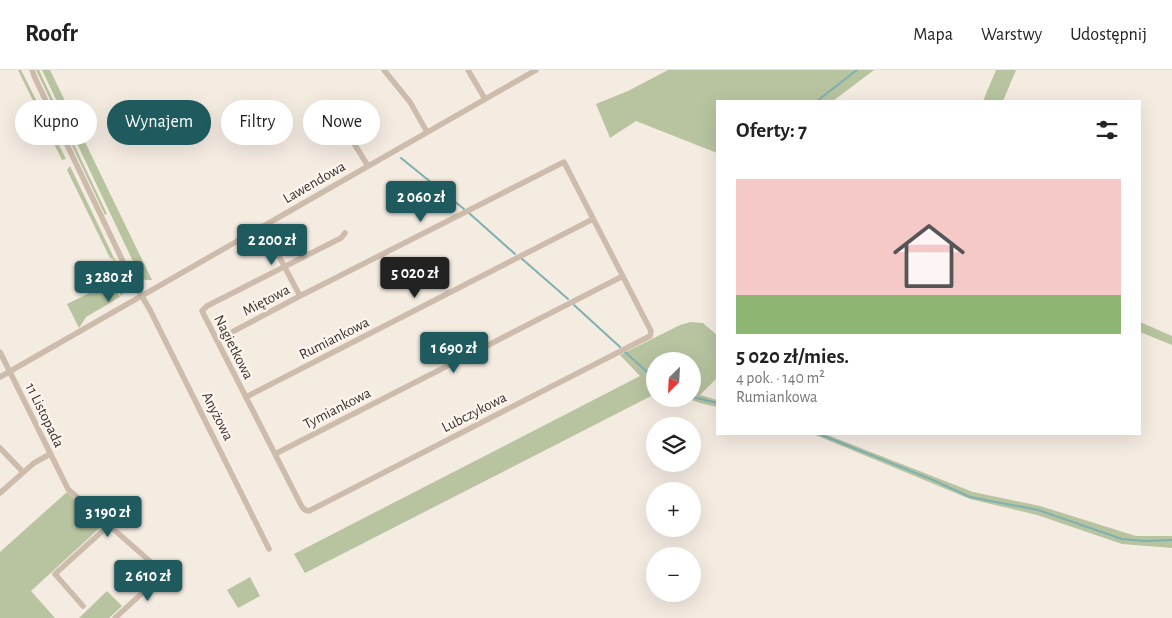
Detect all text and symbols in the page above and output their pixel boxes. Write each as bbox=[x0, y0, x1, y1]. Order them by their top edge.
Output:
text: Roofr bbox=[25, 22, 78, 46]
text: Mapa bbox=[913, 26, 953, 44]
text: Warstwy bbox=[981, 26, 1042, 44]
text: Udostępnij bbox=[1070, 26, 1147, 44]
chip: Kupno bbox=[15, 100, 97, 145]
chip: Wynajem bbox=[107, 100, 211, 145]
chip: Filtry bbox=[221, 100, 293, 145]
chip: Nowe bbox=[303, 100, 380, 145]
icon: filters bbox=[1093, 116, 1121, 144]
text: Oferty: 7 bbox=[736, 120, 807, 141]
street label: Lawendowa bbox=[281, 159, 348, 206]
pin: 2 060 zł bbox=[369, 180, 473, 223]
text: 2 060 zł bbox=[397, 189, 445, 205]
icon: home bbox=[884, 211, 974, 301]
pin: 2 200 zł bbox=[220, 224, 324, 266]
text: 2 200 zł bbox=[248, 232, 296, 248]
pin: 5 020 zł bbox=[363, 256, 467, 299]
pin: 3 280 zł bbox=[57, 260, 161, 303]
text: 5 020 zł bbox=[391, 265, 439, 281]
text: 3 280 zł bbox=[86, 269, 132, 285]
street label: Miętowa bbox=[240, 282, 292, 319]
street label: Nagietkowa bbox=[211, 313, 256, 382]
street label: Rumiankowa bbox=[297, 314, 372, 362]
pin: 1 690 zł bbox=[402, 332, 506, 374]
text: 1 690 zł bbox=[431, 340, 477, 356]
text: 5 020 zł/mies. bbox=[736, 346, 849, 367]
north arrow bbox=[646, 352, 701, 408]
map controls bbox=[646, 352, 701, 602]
text: 4 pok. · 140 m² bbox=[736, 370, 825, 386]
street label: 11 Listopada bbox=[23, 381, 67, 450]
street label: Tymiankowa bbox=[301, 385, 373, 432]
text: Rumiankowa bbox=[736, 389, 817, 405]
street label: Anyżowa bbox=[199, 390, 236, 443]
street label: Lubczykowa bbox=[439, 390, 509, 435]
button: layers bbox=[646, 417, 701, 472]
button: + bbox=[646, 482, 701, 537]
pin: 3 190 zł bbox=[56, 496, 160, 538]
text: 3 190 zł bbox=[86, 504, 130, 520]
button: − bbox=[646, 547, 701, 602]
pin: 2 610 zł bbox=[96, 560, 200, 602]
text: 2 610 zł bbox=[125, 568, 171, 584]

